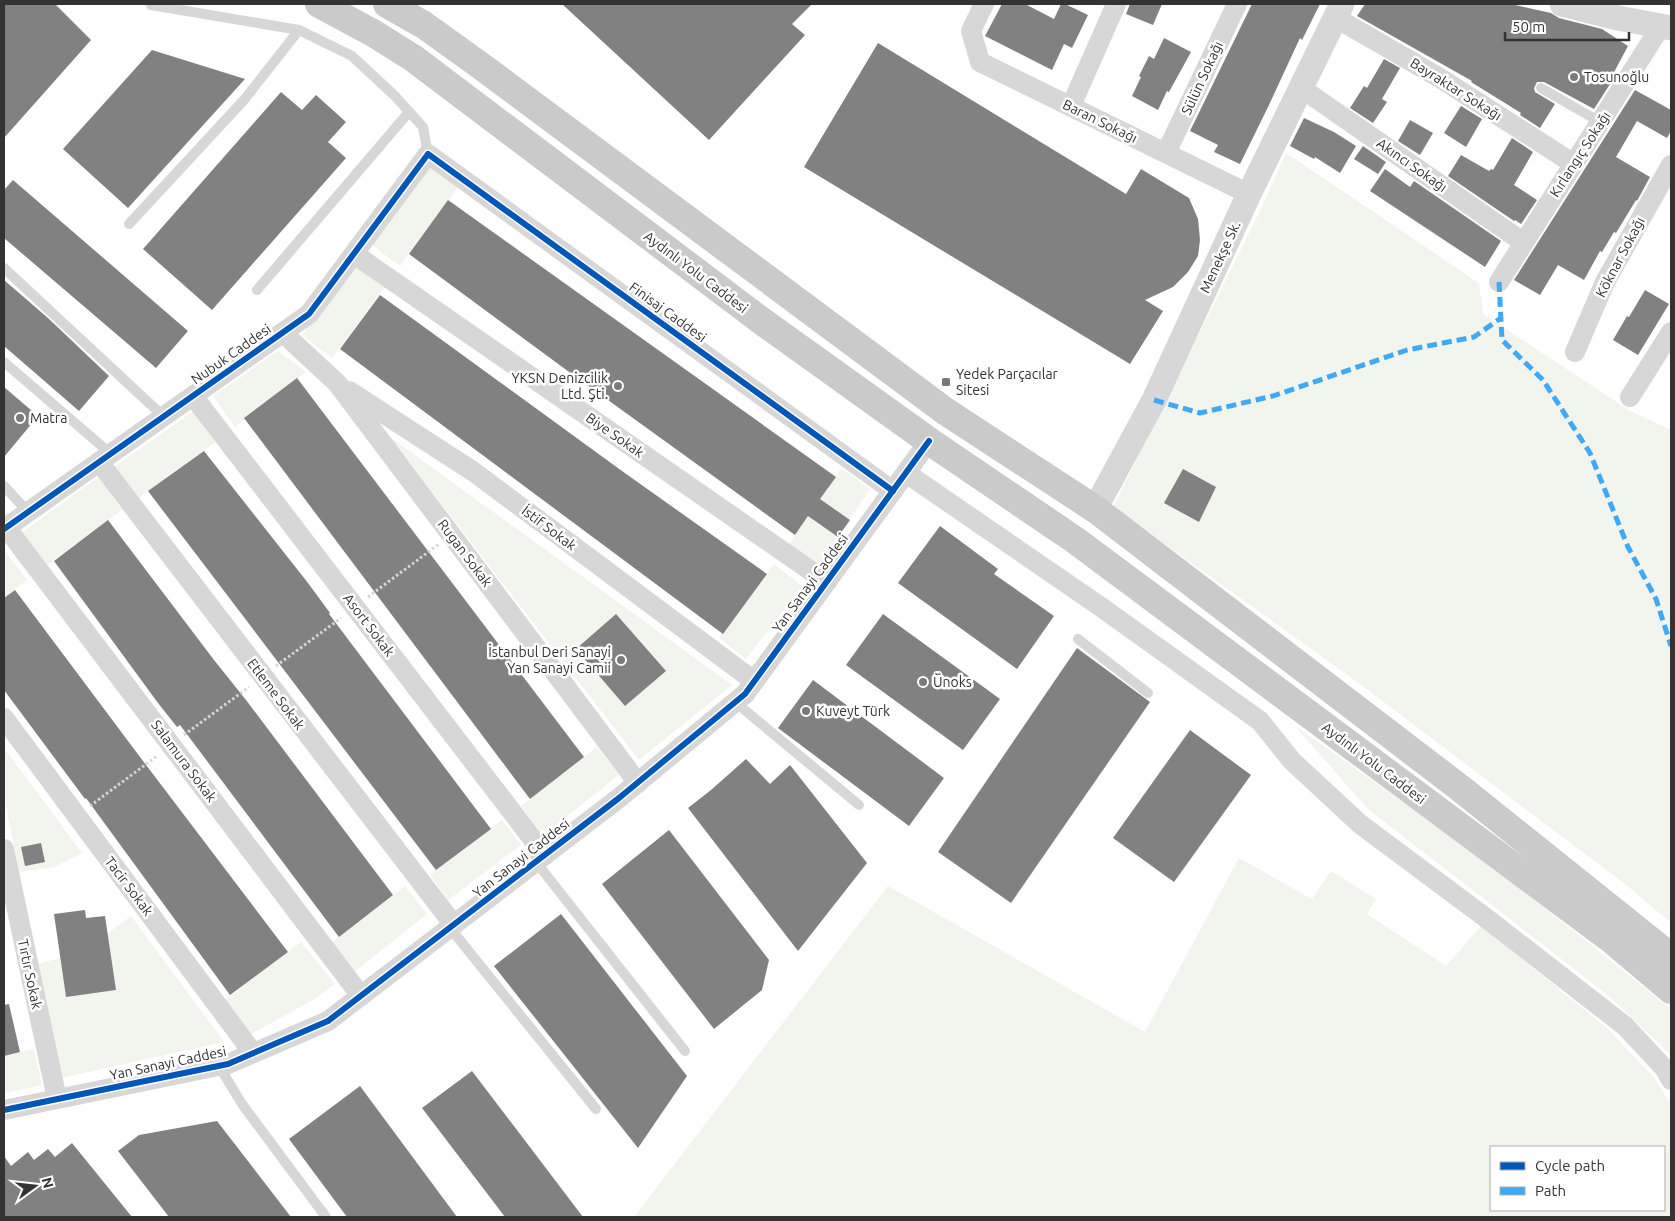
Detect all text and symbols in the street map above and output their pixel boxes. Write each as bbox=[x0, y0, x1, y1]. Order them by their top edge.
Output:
scale bar bbox=[1505, 10, 1629, 42]
text: 50 m bbox=[1512, 18, 1545, 35]
street label: Sülün Sokağı bbox=[1178, 39, 1226, 117]
street label: Bayraktar Sokağı bbox=[1407, 54, 1505, 124]
place label: Tosunoğlu bbox=[1584, 69, 1649, 85]
marker: Tosunoğlu bbox=[1568, 71, 1580, 83]
street label: Baran Sokağı bbox=[1060, 96, 1140, 146]
street label: Kırlangıç Sokağı bbox=[1546, 108, 1614, 200]
street label: Akıncı Sokağı bbox=[1374, 135, 1450, 195]
street label: Köknar Sokağı bbox=[1592, 214, 1648, 300]
street label: Menekşe Sk. bbox=[1196, 218, 1244, 296]
street label: Aydınlı Yolu Caddesi bbox=[641, 228, 751, 316]
street label: Finisaj Caddesi bbox=[626, 279, 710, 345]
street label: Nubuk Caddesi bbox=[188, 321, 274, 387]
place label: Yedek Parçacılar Sitesi bbox=[956, 366, 1059, 398]
place label: YKSN Denizcilik Ltd. Şti. bbox=[511, 370, 608, 402]
marker: Yedek Parçacılar Sitesi bbox=[940, 376, 952, 388]
marker: YKSN Denizcilik Ltd. Şti. bbox=[612, 380, 624, 392]
street label: Biye Sokak bbox=[583, 409, 647, 461]
place label: Matra bbox=[30, 410, 67, 426]
marker: Matra bbox=[14, 412, 26, 424]
street label: İstif Sokak bbox=[519, 502, 579, 554]
street label: Rugan Sokak bbox=[435, 516, 495, 590]
street label: Yan Sanayi Caddesi bbox=[769, 530, 851, 636]
street label: Asort Sokak bbox=[340, 590, 398, 660]
place label: İstanbul Deri Sanayi Yan Sanayi Camii bbox=[488, 644, 611, 676]
marker: İstanbul Deri Sanayi Yan Sanayi Camii bbox=[615, 654, 627, 666]
street label: Etleme Sokak bbox=[244, 655, 308, 733]
place label: Ünoks bbox=[933, 673, 972, 690]
marker: Ünoks bbox=[917, 676, 929, 688]
place label: Kuveyt Türk bbox=[816, 703, 890, 719]
marker: Kuveyt Türk bbox=[800, 705, 812, 717]
street label: Salamura Sokak bbox=[148, 717, 220, 805]
street label: Aydınlı Yolu Caddesi bbox=[1319, 719, 1429, 807]
street label: Yan Sanayi Caddesi bbox=[469, 815, 573, 901]
street label: Tacir Sokak bbox=[102, 853, 156, 919]
street label: Tırtır Sokak bbox=[15, 938, 45, 1010]
street label: Yan Sanayi Caddesi bbox=[108, 1043, 228, 1083]
legend bbox=[1490, 1146, 1665, 1211]
text: Cycle path bbox=[1535, 1157, 1605, 1174]
north arrow bbox=[10, 1161, 60, 1211]
text: N bbox=[38, 1176, 57, 1190]
text: Path bbox=[1535, 1182, 1566, 1199]

